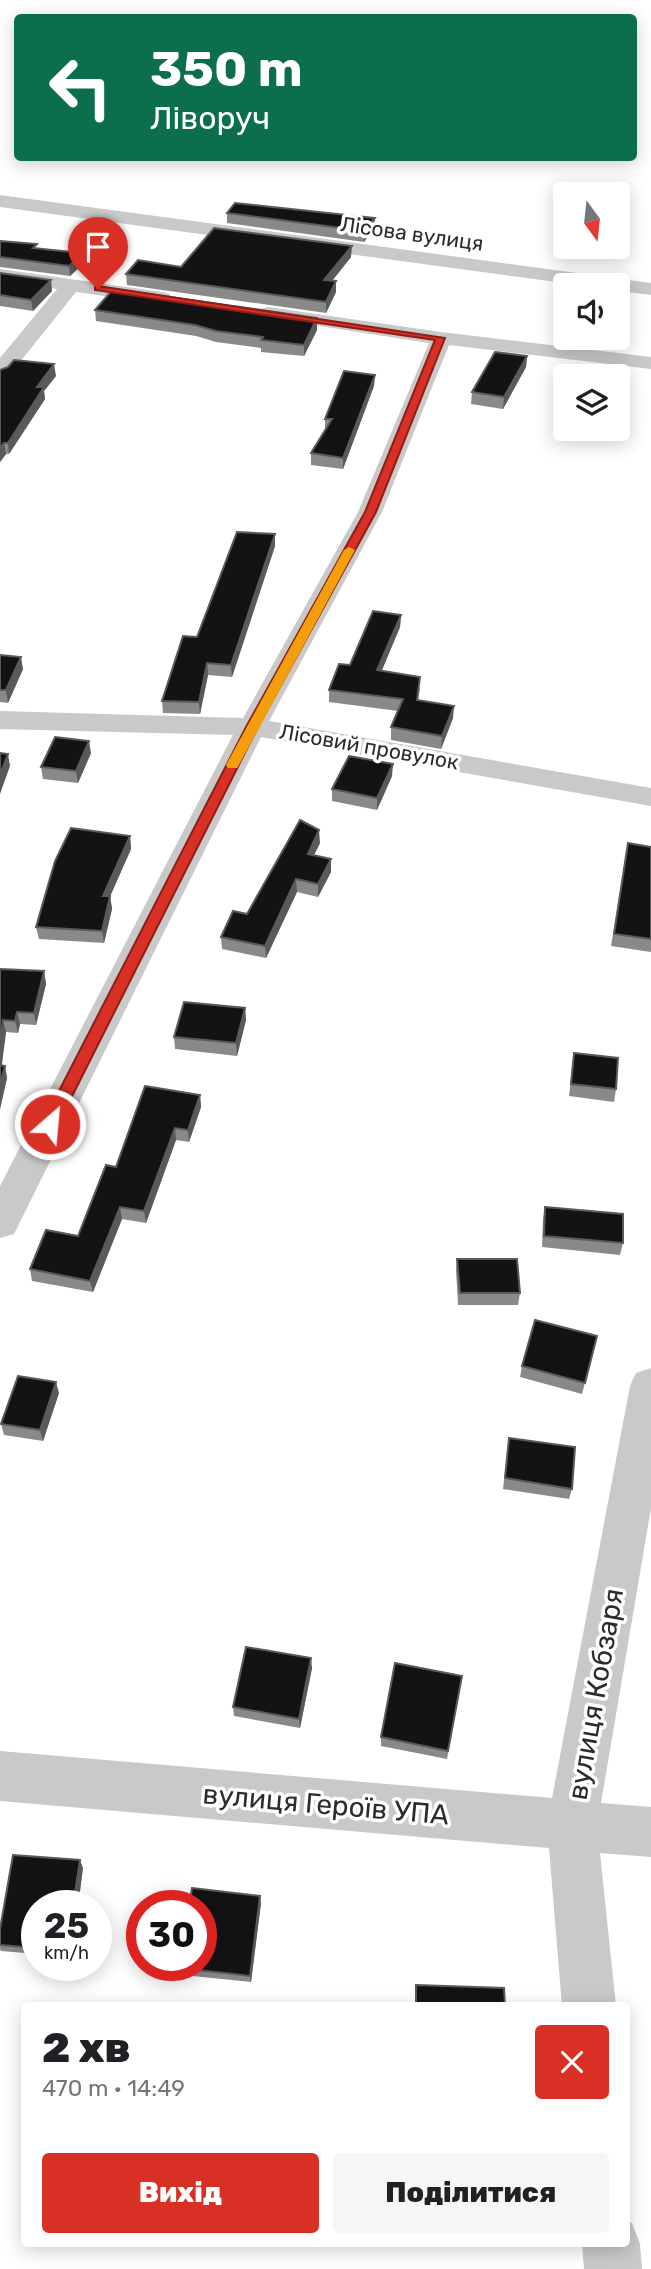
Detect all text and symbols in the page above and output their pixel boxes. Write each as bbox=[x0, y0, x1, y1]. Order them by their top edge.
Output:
text: 350 m bbox=[150, 40, 303, 98]
icon: left bbox=[35, 42, 126, 133]
text: Ліворуч bbox=[150, 99, 270, 137]
north arrow bbox=[553, 182, 630, 259]
map controls bbox=[553, 182, 630, 441]
street label: Лісова вулиця bbox=[339, 211, 485, 256]
pin bbox=[68, 217, 128, 289]
icon: arrive bbox=[79, 228, 117, 266]
button: sound bbox=[553, 273, 630, 350]
button: layers bbox=[553, 364, 630, 441]
street label: Лісовий провулок bbox=[278, 718, 460, 775]
position arrow bbox=[13, 1087, 87, 1161]
street label: вулиця Кобзаря bbox=[561, 1586, 630, 1802]
street label: вулиця Героїв УПА bbox=[201, 1777, 451, 1832]
speed limit sign: 30 bbox=[126, 1890, 217, 1981]
text: 25 bbox=[44, 1905, 89, 1947]
text: km/h bbox=[44, 1942, 89, 1964]
text: 2 хв bbox=[42, 2023, 131, 2073]
button: close bbox=[535, 2025, 609, 2099]
text: 470 m · 14:49 bbox=[42, 2074, 185, 2102]
button: Вихід bbox=[42, 2153, 319, 2233]
button: Поділитися bbox=[333, 2153, 609, 2233]

